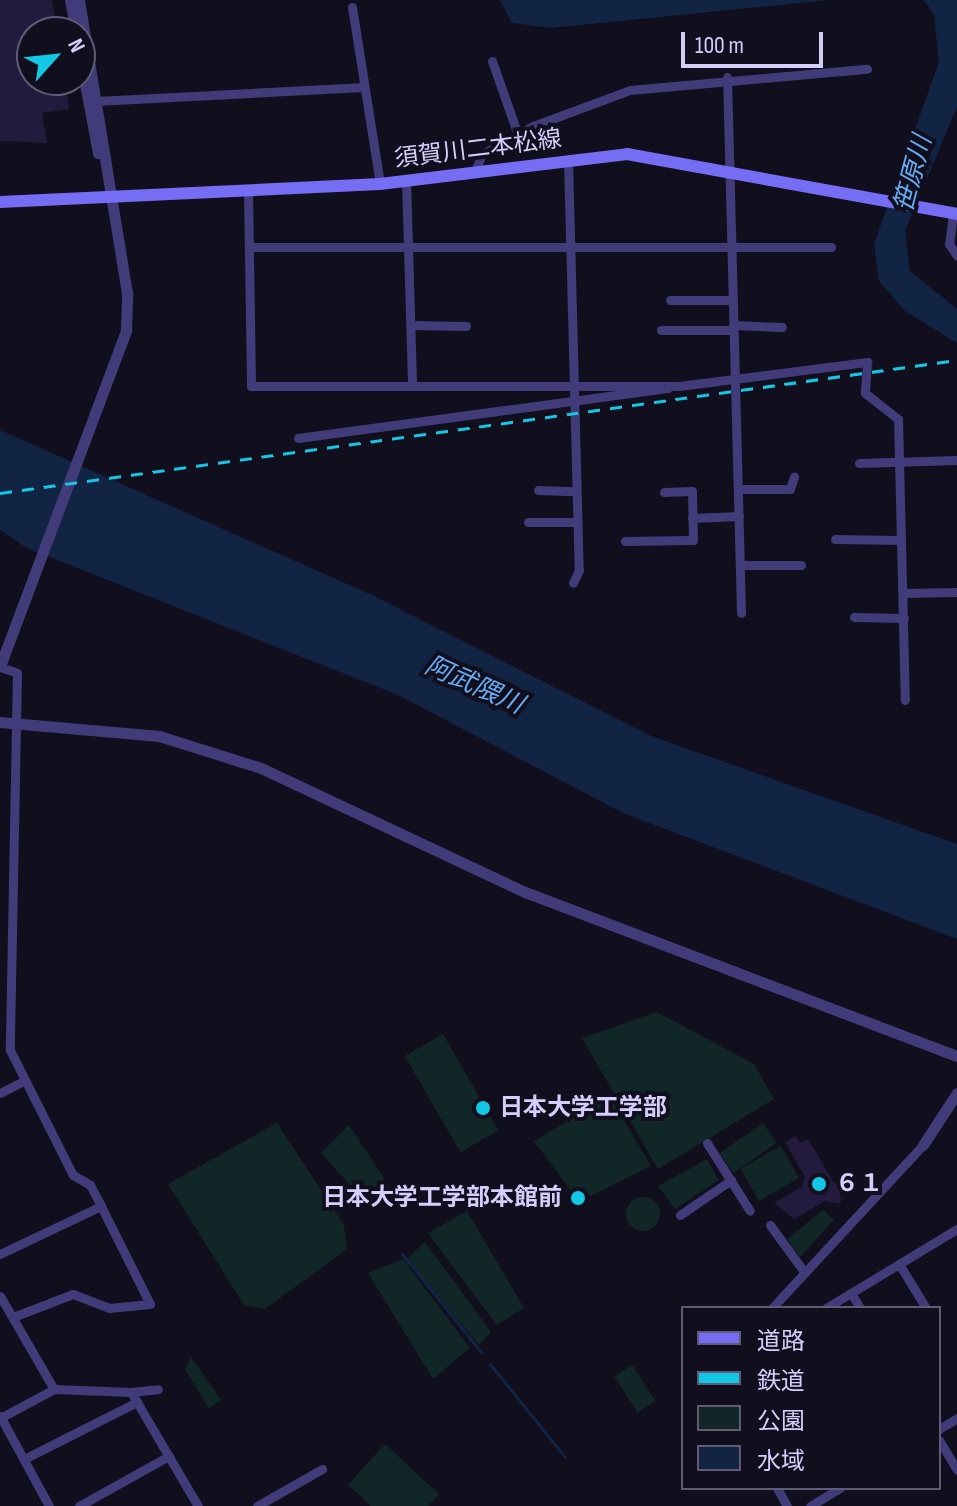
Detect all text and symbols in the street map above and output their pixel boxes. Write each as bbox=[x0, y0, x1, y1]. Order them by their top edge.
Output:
north arrow bbox=[16, 16, 96, 96]
scale bar bbox=[685, 16, 827, 66]
text: 100 m bbox=[695, 31, 744, 60]
text: N bbox=[61, 34, 91, 57]
street label: 須賀川二本松線 bbox=[393, 124, 563, 174]
water label: 笹原川 bbox=[889, 132, 939, 216]
water label: 阿武隈川 bbox=[420, 651, 528, 721]
place label: 日本大学工学部 bbox=[499, 1094, 667, 1122]
marker: 日本大学工学部 bbox=[474, 1099, 492, 1117]
place label: ６１ bbox=[835, 1170, 883, 1198]
marker: ６１ bbox=[810, 1175, 828, 1193]
place label: 日本大学工学部本館前 bbox=[322, 1184, 562, 1212]
marker: 日本大学工学部本館前 bbox=[569, 1189, 587, 1207]
legend bbox=[681, 1306, 941, 1490]
text: 道路 bbox=[757, 1327, 805, 1356]
text: 鉄道 bbox=[757, 1367, 805, 1396]
text: 公園 bbox=[757, 1407, 805, 1436]
text: 水域 bbox=[757, 1447, 805, 1476]

